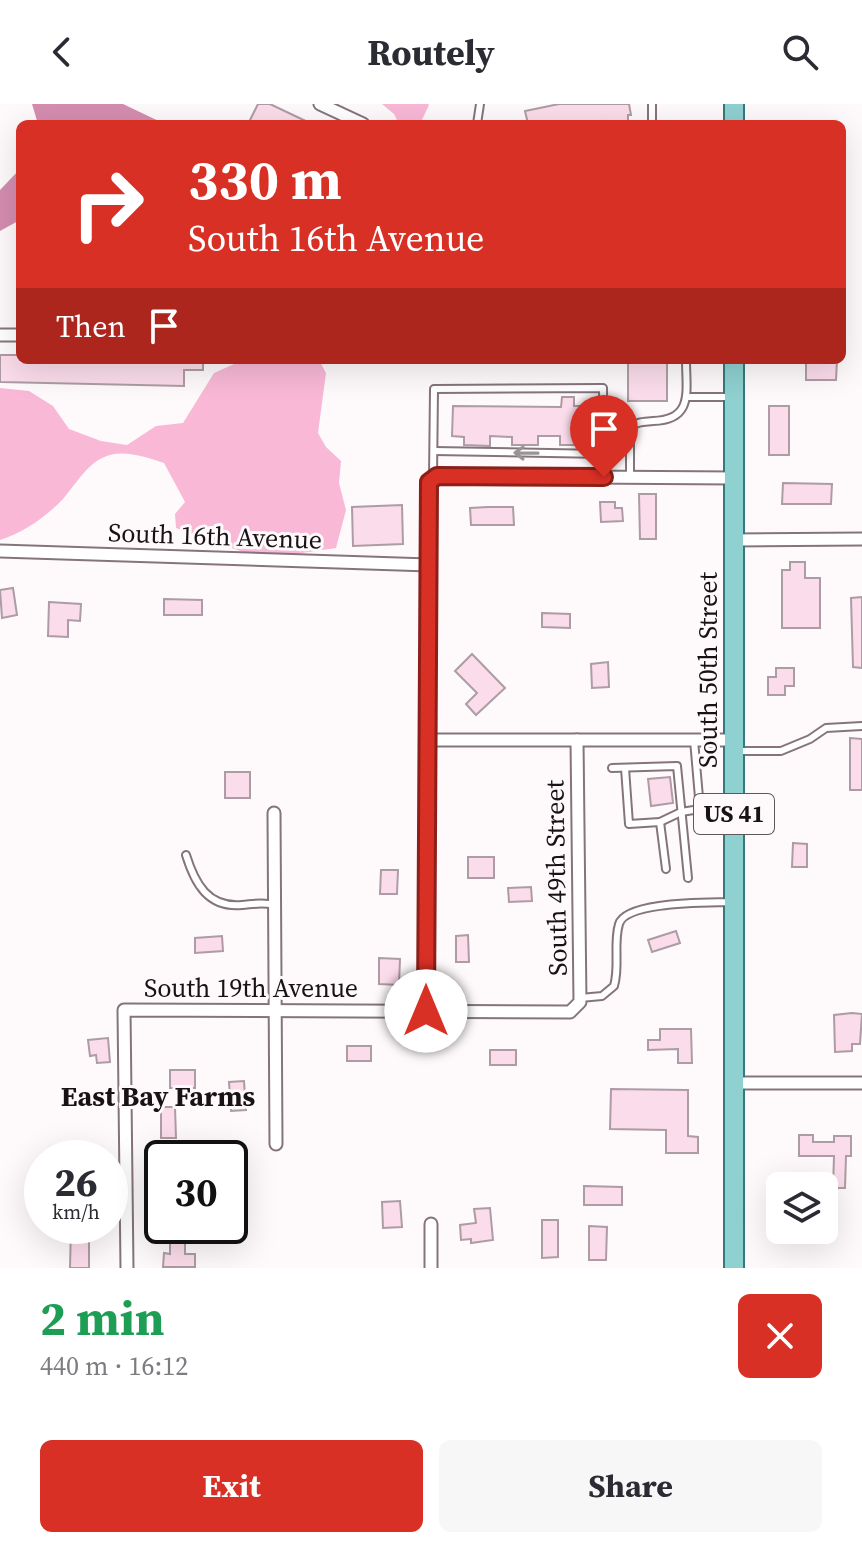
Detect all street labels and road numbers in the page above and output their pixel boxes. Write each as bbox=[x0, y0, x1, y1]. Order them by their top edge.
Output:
street label: South 16th Avenue bbox=[107, 514, 323, 558]
street label: South 50th Street bbox=[690, 571, 726, 768]
street label: South 49th Street bbox=[536, 779, 576, 976]
road number: US 41 bbox=[694, 794, 774, 834]
street label: South 19th Avenue bbox=[144, 970, 358, 1006]

